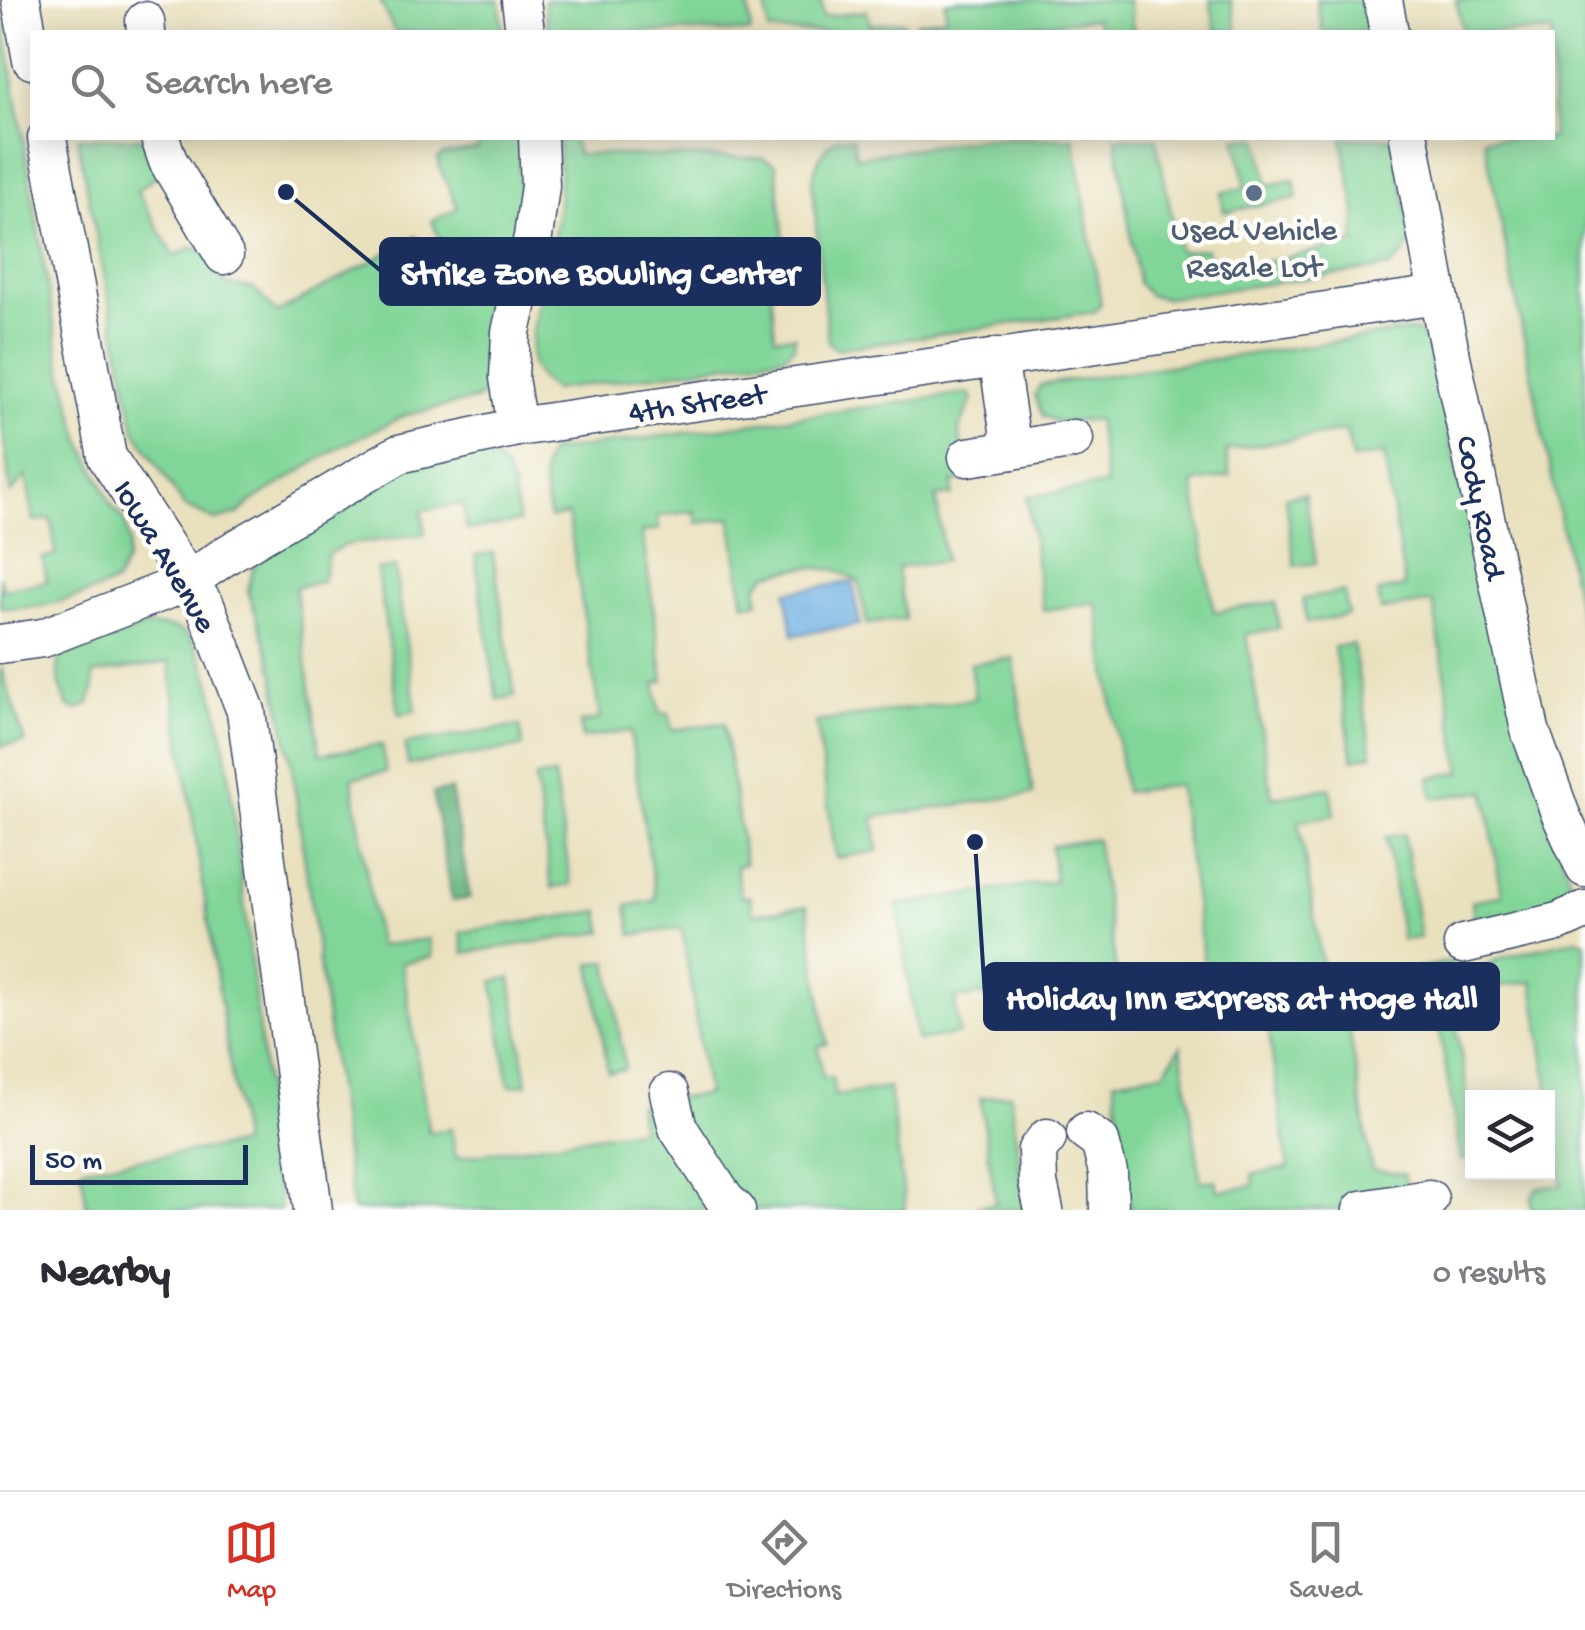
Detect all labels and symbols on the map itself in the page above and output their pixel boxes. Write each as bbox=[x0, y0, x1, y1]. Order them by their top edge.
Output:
marker: Used Vehicle Resale Lot bbox=[1243, 182, 1265, 204]
place label: Used Vehicle Resale Lot bbox=[1171, 214, 1337, 289]
callout: Strike Zone Bowling Center bbox=[381, 239, 819, 304]
text: Strike Zone Bowling Center bbox=[401, 256, 803, 297]
street label: 4th Street bbox=[627, 377, 772, 434]
street label: Cody Road bbox=[1444, 433, 1512, 586]
street label: Iowa Avenue bbox=[102, 475, 223, 641]
callout: Holiday Inn Express at Hoge Hall bbox=[985, 964, 1498, 1029]
text: Holiday Inn Express at Hoge Hall bbox=[1006, 981, 1478, 1022]
scale bar bbox=[30, 1140, 248, 1184]

